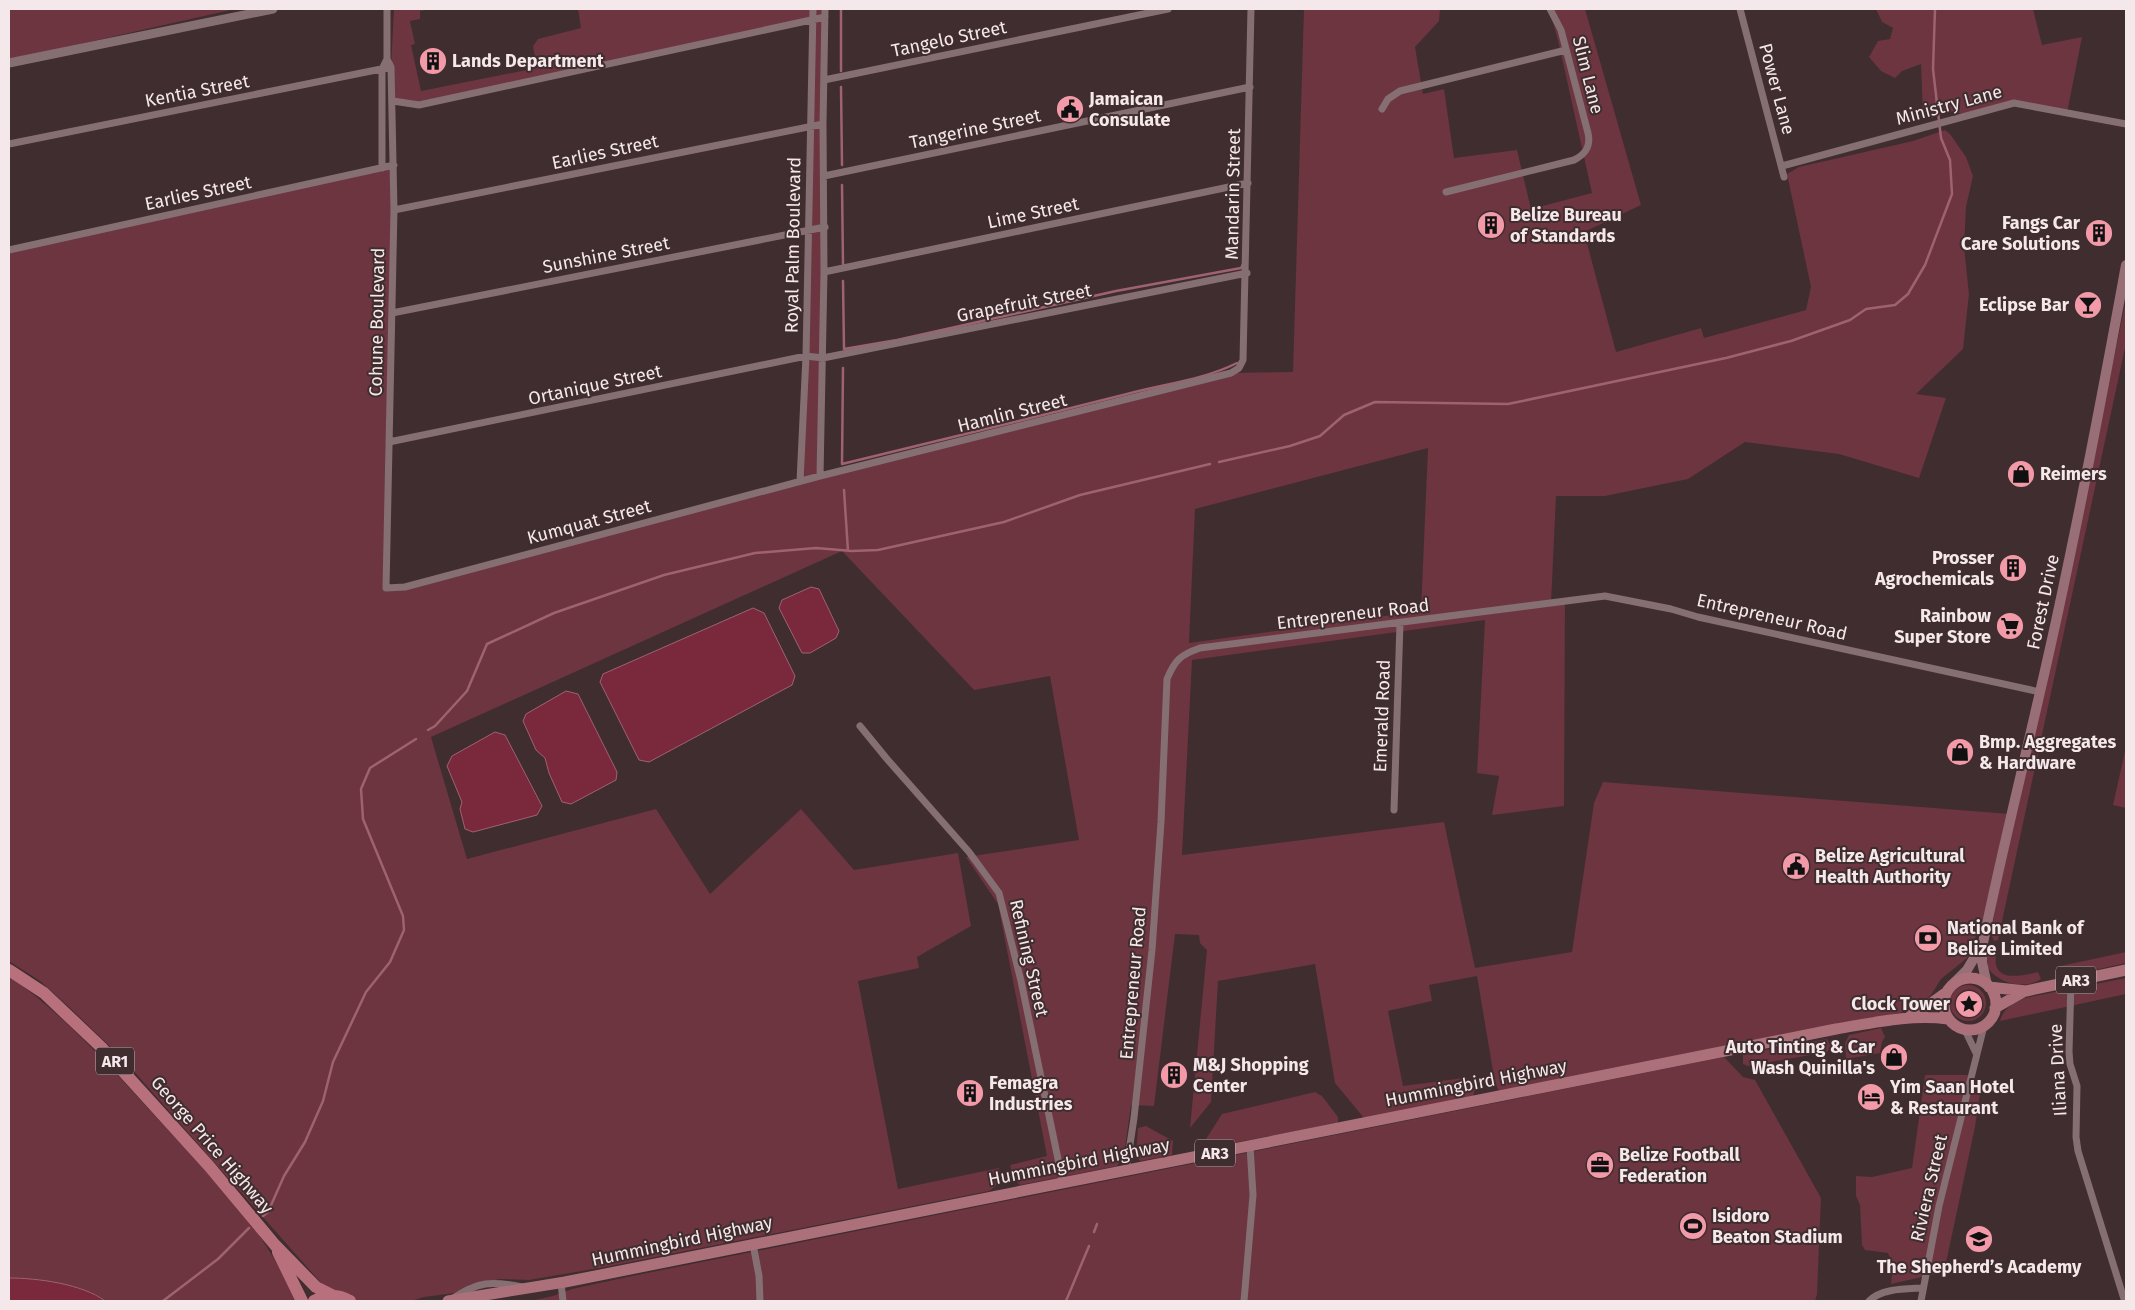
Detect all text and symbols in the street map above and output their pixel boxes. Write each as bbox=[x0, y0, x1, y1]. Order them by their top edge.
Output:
street label: Tangelo Street bbox=[890, 16, 1009, 62]
street label: Slim Lane bbox=[1568, 34, 1608, 116]
street label: Power Lane bbox=[1754, 41, 1800, 137]
building icon: Lands Department bbox=[418, 46, 448, 76]
place label: Lands Department bbox=[452, 50, 605, 72]
street label: Kentia Street bbox=[143, 70, 251, 112]
street label: Ministry Lane bbox=[1893, 80, 2005, 130]
place label: Jamaican Consulate bbox=[1088, 88, 1171, 131]
public building icon: Jamaican Consulate bbox=[1055, 94, 1085, 124]
street label: Tangerine Street bbox=[907, 104, 1043, 154]
street label: Mandarin Street bbox=[1221, 128, 1245, 260]
street label: Earlies Street bbox=[550, 130, 661, 174]
street label: Royal Palm Boulevard bbox=[780, 157, 806, 333]
street label: Earlies Street bbox=[143, 171, 254, 215]
street label: Lime Street bbox=[985, 192, 1081, 233]
place label: Belize Bureau of Standards bbox=[1510, 204, 1622, 247]
building icon: Belize Bureau of Standards bbox=[1476, 210, 1506, 240]
place label: Fangs Car Care Solutions bbox=[1961, 212, 2081, 255]
building icon: Fangs Car Care Solutions bbox=[2084, 218, 2114, 248]
street label: Sunshine Street bbox=[541, 232, 672, 278]
street label: Cohune Boulevard bbox=[365, 247, 389, 397]
street label: Grapefruit Street bbox=[955, 279, 1094, 327]
bar icon: Eclipse Bar bbox=[2073, 290, 2103, 320]
place label: Eclipse Bar bbox=[1979, 294, 2070, 316]
street label: Ortanique Street bbox=[526, 360, 664, 410]
street label: Hamlin Street bbox=[955, 389, 1069, 437]
shop icon: Reimers bbox=[2006, 459, 2036, 489]
place label: Reimers bbox=[2040, 463, 2107, 485]
street label: Kumquat Street bbox=[525, 495, 654, 549]
place label: Prosser Agrochemicals bbox=[1874, 547, 1995, 590]
street label: Forest Drive bbox=[2022, 552, 2064, 652]
building icon: Prosser Agrochemicals bbox=[1998, 553, 2028, 583]
street label: Entrepreneur Road bbox=[1695, 589, 1849, 645]
street label: Entrepreneur Road bbox=[1275, 594, 1431, 634]
place label: Rainbow Super Store bbox=[1894, 605, 1992, 648]
supermarket icon: Rainbow Super Store bbox=[1995, 611, 2025, 641]
street label: Emerald Road bbox=[1369, 659, 1395, 773]
place label: Bmp. Aggregates & Hardware bbox=[1979, 731, 2116, 774]
shop icon: Bmp. Aggregates & Hardware bbox=[1945, 737, 1975, 767]
place label: Belize Agricultural Health Authority bbox=[1815, 845, 1965, 888]
public building icon: Belize Agricultural Health Authority bbox=[1781, 851, 1811, 881]
street label: Refining Street bbox=[1005, 897, 1053, 1019]
street label: Entrepreneur Road bbox=[1115, 905, 1151, 1061]
place label: National Bank of Belize Limited bbox=[1947, 917, 2085, 960]
bank icon: National Bank of Belize Limited bbox=[1913, 923, 1943, 953]
road number: AR3 bbox=[2056, 966, 2096, 994]
place icon: Clock Tower bbox=[1954, 989, 1984, 1019]
place label: Clock Tower bbox=[1851, 993, 1951, 1015]
street label: Iliana Drive bbox=[2045, 1023, 2071, 1117]
place label: Auto Tinting & Car Wash Quinilla's bbox=[1725, 1036, 1876, 1079]
shop icon: Auto Tinting & Car Wash Quinilla's bbox=[1879, 1042, 1909, 1072]
road number: AR1 bbox=[96, 1048, 134, 1074]
place label: M&J Shopping Center bbox=[1193, 1054, 1309, 1097]
street label: Hummingbird Highway bbox=[1383, 1055, 1569, 1111]
building icon: M&J Shopping Center bbox=[1159, 1060, 1189, 1090]
street label: George Price Highway bbox=[146, 1072, 278, 1218]
place label: Femagra Industries bbox=[989, 1072, 1073, 1115]
place label: Yim Saan Hotel & Restaurant bbox=[1889, 1076, 2015, 1119]
building icon: Femagra Industries bbox=[955, 1078, 985, 1108]
hotel icon: Yim Saan Hotel & Restaurant bbox=[1856, 1082, 1886, 1112]
street label: Riviera Street bbox=[1906, 1132, 1952, 1244]
street label: Hummingbird Highway bbox=[986, 1134, 1172, 1190]
road number: AR3 bbox=[1195, 1140, 1235, 1166]
place label: Belize Football Federation bbox=[1619, 1144, 1740, 1187]
office icon: Belize Football Federation bbox=[1585, 1150, 1615, 1180]
place label: Isidoro Beaton Stadium bbox=[1712, 1205, 1843, 1248]
street label: Hummingbird Highway bbox=[589, 1211, 775, 1271]
sports icon: Isidoro Beaton Stadium bbox=[1678, 1211, 1708, 1241]
school or university icon: The Shepherd’s Academy bbox=[1964, 1224, 1994, 1254]
place label: The Shepherd’s Academy bbox=[1877, 1256, 2082, 1278]

